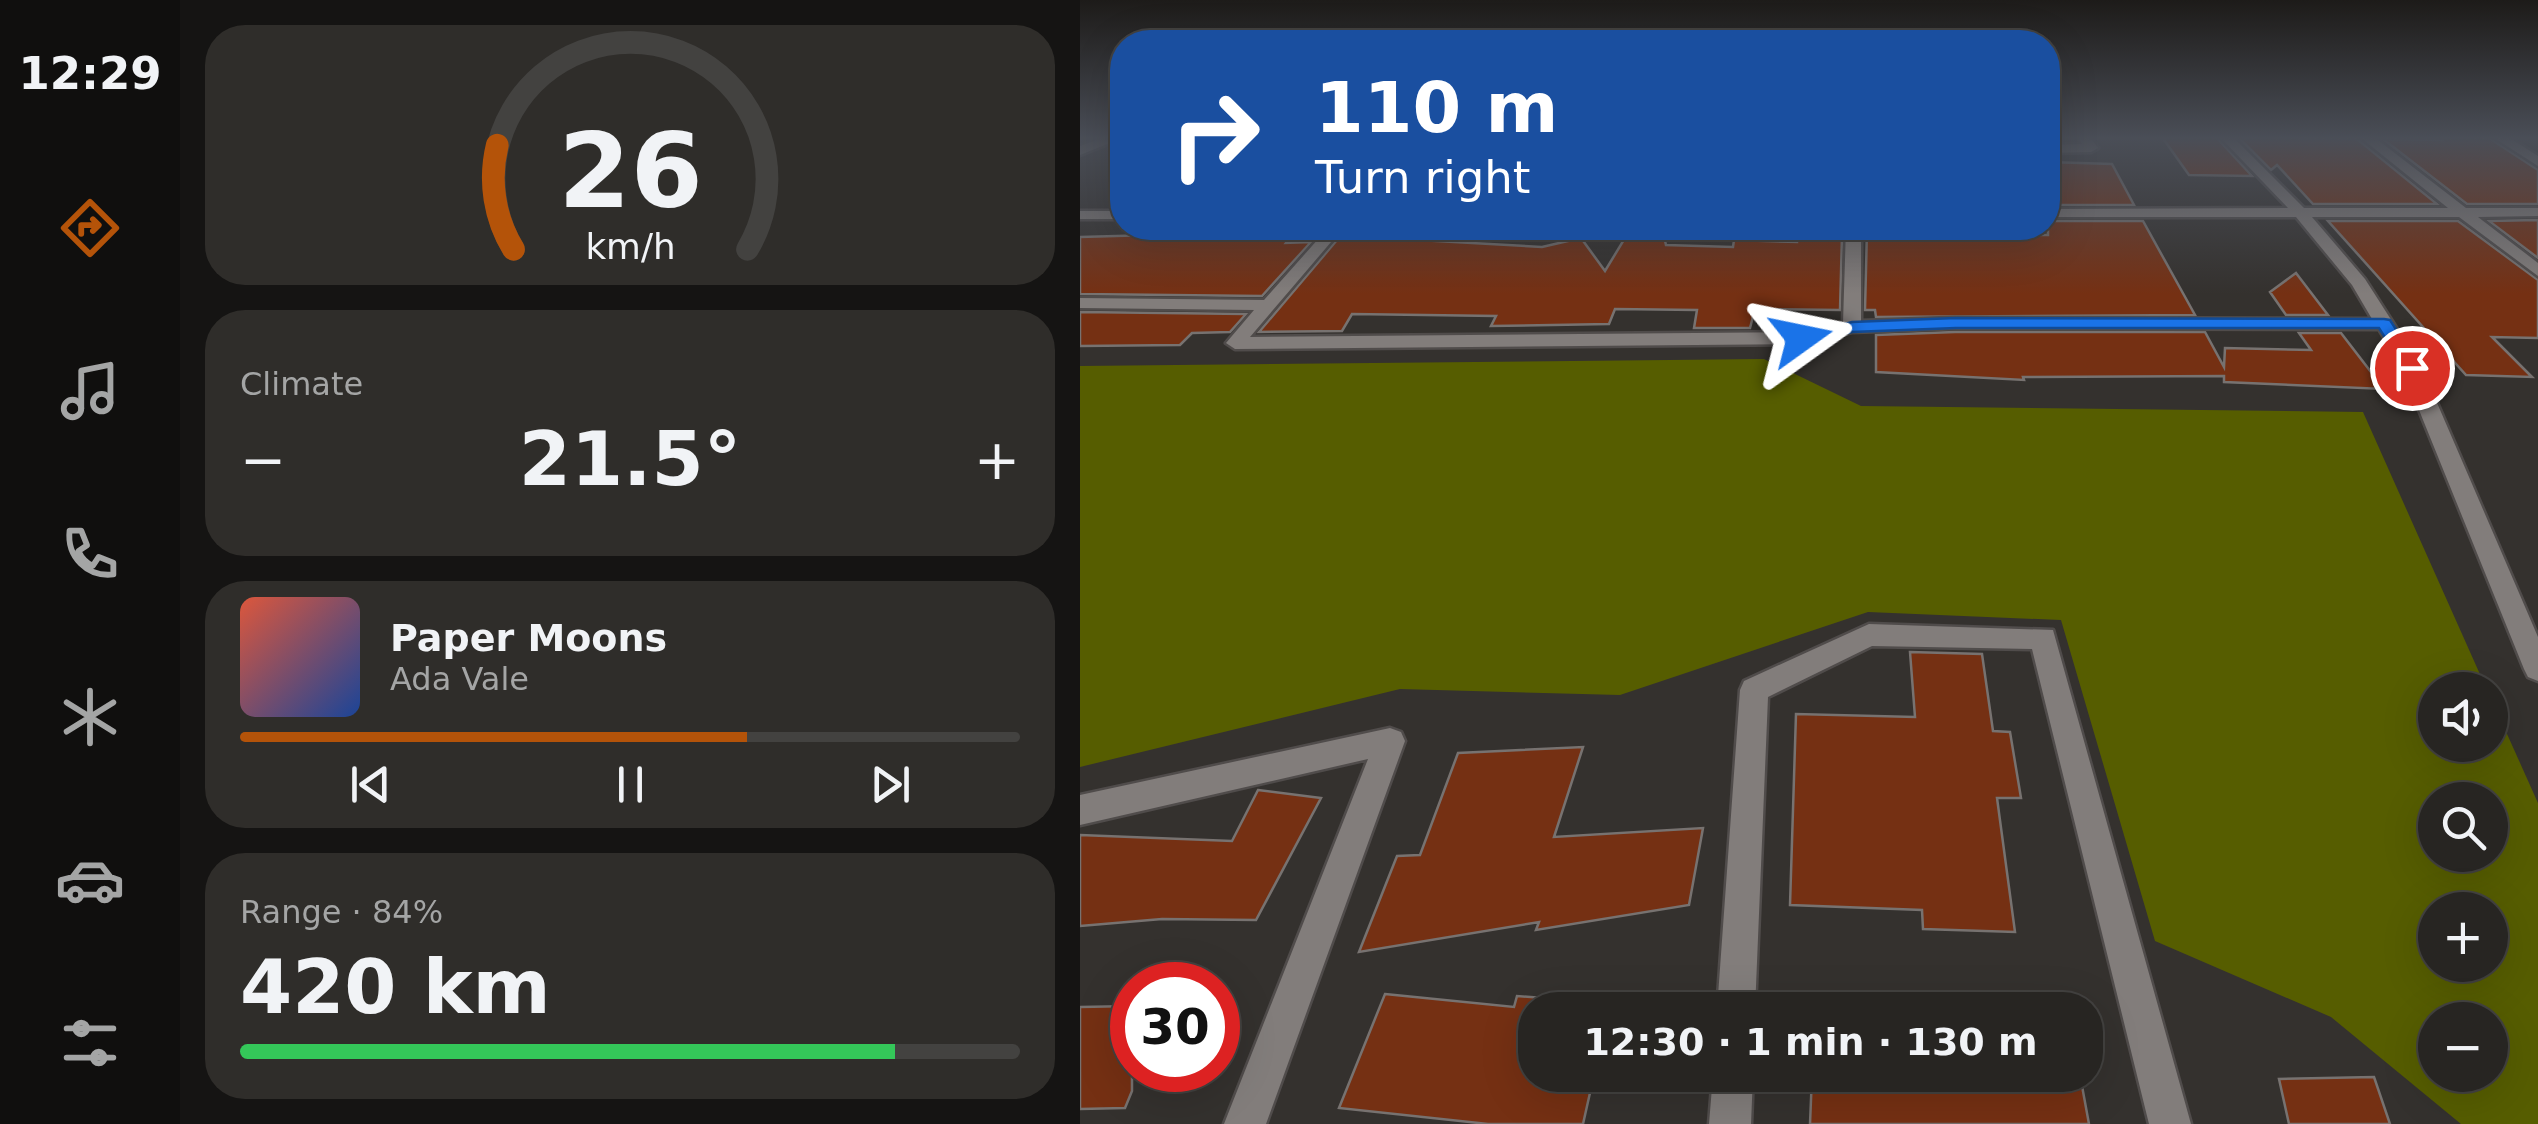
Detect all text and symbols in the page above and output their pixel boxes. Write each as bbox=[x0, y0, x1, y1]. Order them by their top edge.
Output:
text: 12:29 bbox=[18, 47, 162, 100]
text: 110 m bbox=[1315, 67, 1558, 149]
icon: right bbox=[1150, 70, 1280, 200]
text: 26 bbox=[558, 110, 702, 232]
text: Turn right bbox=[1315, 151, 1530, 204]
icon: directions bbox=[55, 193, 125, 263]
text: km/h bbox=[585, 226, 675, 267]
position arrow bbox=[1749, 286, 1853, 390]
pin bbox=[2370, 326, 2455, 411]
icon: arrive bbox=[2385, 341, 2440, 396]
icon: music bbox=[55, 356, 125, 426]
text: Climate bbox=[240, 365, 363, 403]
text: 21.5° bbox=[519, 415, 741, 503]
text: − bbox=[240, 428, 286, 492]
text: + bbox=[974, 428, 1020, 492]
icon: phone bbox=[55, 519, 125, 589]
text: Paper Moons bbox=[390, 616, 667, 660]
text: Ada Vale bbox=[390, 660, 529, 698]
map controls bbox=[2418, 672, 2508, 1092]
button: sound bbox=[2418, 672, 2508, 762]
icon: climate bbox=[55, 682, 125, 752]
icon: previous bbox=[343, 757, 398, 812]
icon: pause bbox=[603, 757, 658, 812]
icon: next bbox=[863, 757, 918, 812]
button: search bbox=[2418, 782, 2508, 872]
icon: car bbox=[55, 845, 125, 915]
button: + bbox=[2418, 892, 2508, 982]
text: Range · 84% bbox=[240, 893, 443, 931]
text: 420 km bbox=[240, 943, 551, 1031]
speed limit sign: 30 bbox=[1110, 962, 1240, 1092]
button: − bbox=[2418, 1002, 2508, 1092]
icon: filters bbox=[55, 1008, 125, 1078]
text: 12:30 · 1 min · 130 m bbox=[1583, 1020, 2038, 1064]

